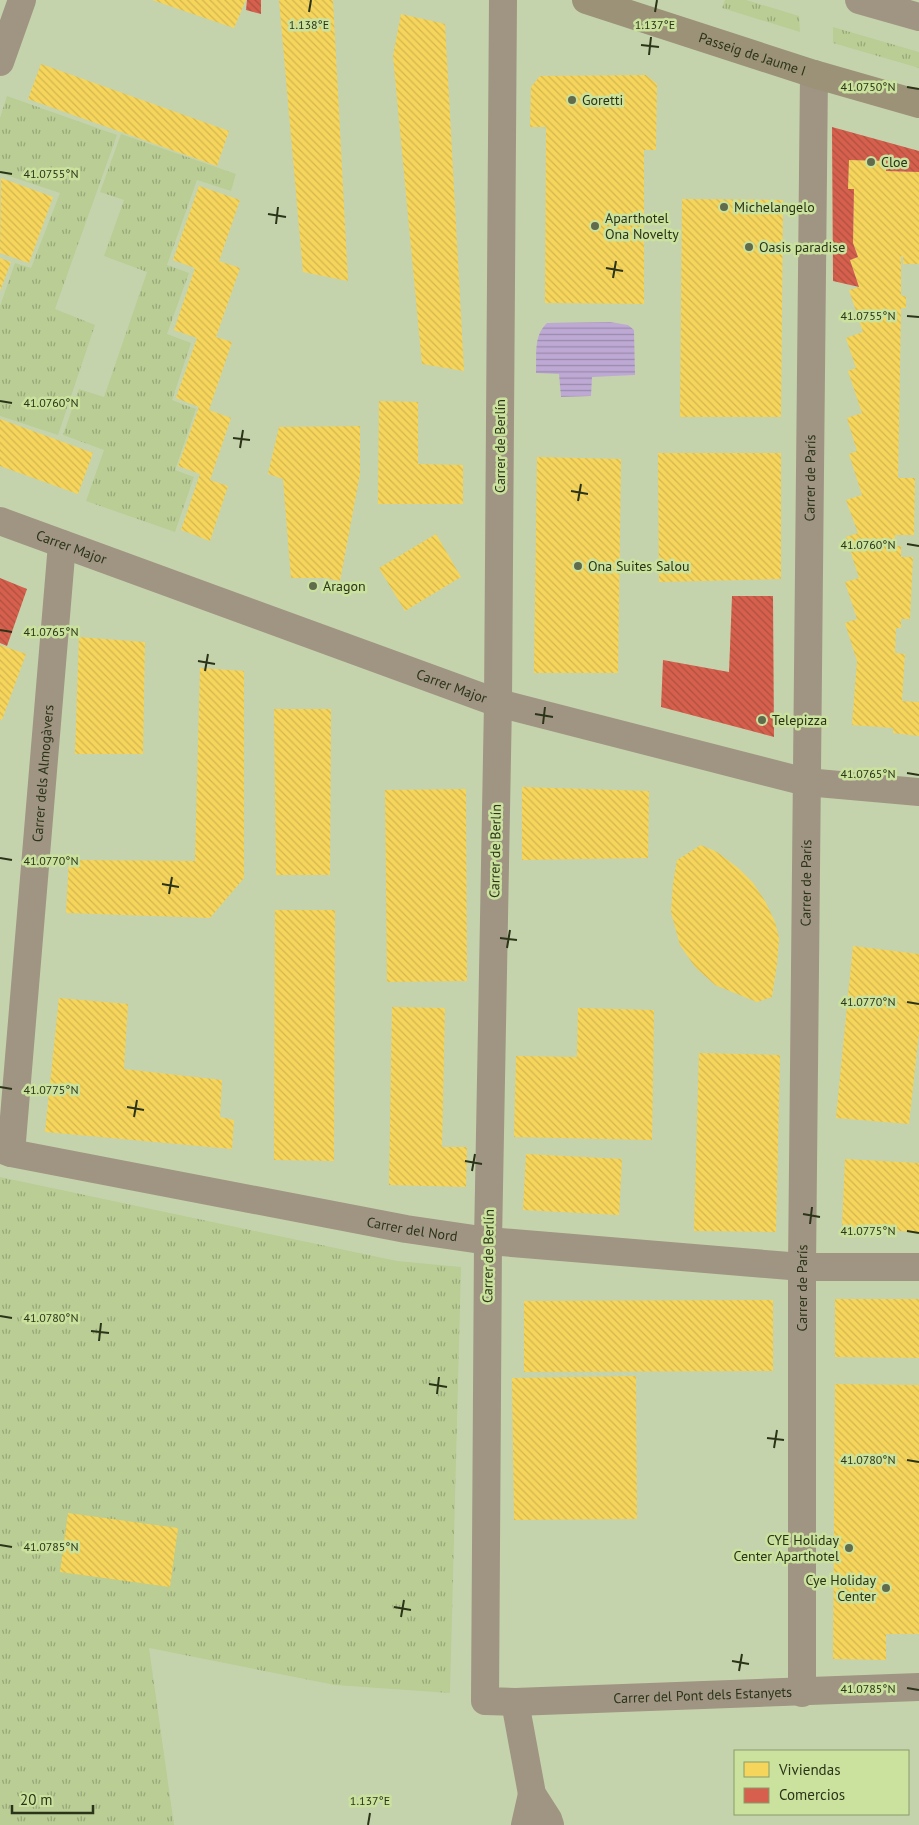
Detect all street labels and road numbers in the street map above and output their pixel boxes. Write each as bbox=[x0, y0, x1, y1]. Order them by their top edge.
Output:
street label: Passeig de Jaume I bbox=[697, 28, 808, 80]
street label: Carrer de Berlín bbox=[491, 399, 509, 493]
street label: Carrer de París bbox=[800, 434, 819, 522]
street label: Carrer Major bbox=[34, 526, 109, 568]
street label: Carrer Major bbox=[414, 665, 490, 707]
street label: Carrer dels Almogàvers bbox=[28, 704, 58, 843]
street label: Carrer de Berlín bbox=[485, 804, 505, 898]
street label: Carrer de París bbox=[796, 839, 815, 927]
street label: Carrer de Berlín bbox=[478, 1209, 498, 1303]
street label: Carrer del Nord bbox=[365, 1213, 459, 1245]
street label: Carrer de París bbox=[793, 1244, 811, 1332]
street label: Carrer del Pont dels Estanyets bbox=[613, 1683, 792, 1707]

